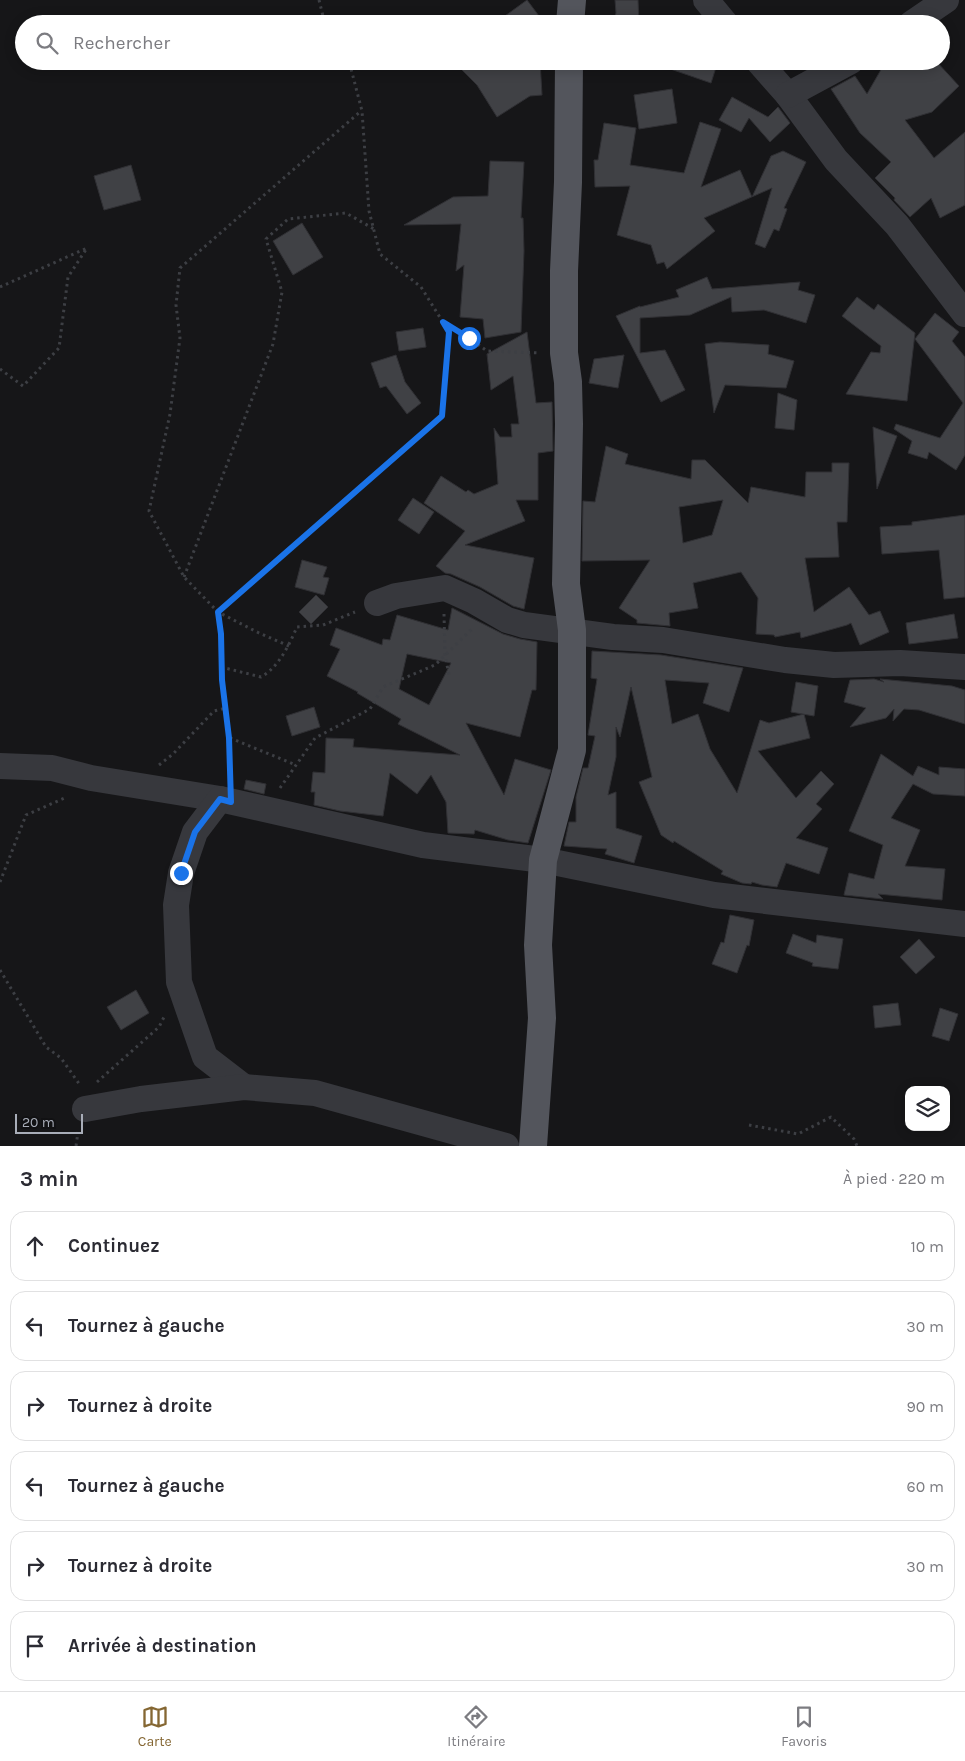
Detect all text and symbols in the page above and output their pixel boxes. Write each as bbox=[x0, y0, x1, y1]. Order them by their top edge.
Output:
search box bbox=[15, 15, 950, 70]
icon: search bbox=[33, 29, 61, 57]
text: Rechercher bbox=[73, 32, 170, 54]
route start bbox=[458, 327, 481, 350]
route end bbox=[170, 862, 193, 885]
map controls bbox=[905, 1086, 950, 1131]
button: layers bbox=[905, 1086, 950, 1131]
scale bar bbox=[15, 1111, 82, 1134]
text: 20 m bbox=[22, 1114, 55, 1131]
text: 3 min bbox=[20, 1167, 78, 1191]
text: À pied · 220 m bbox=[843, 1169, 945, 1188]
icon: ahead bbox=[21, 1232, 49, 1260]
text: Continuez bbox=[68, 1235, 160, 1257]
text: 10 m bbox=[910, 1237, 944, 1256]
icon: left bbox=[21, 1312, 49, 1340]
text: Tournez à gauche bbox=[68, 1315, 225, 1337]
text: 30 m bbox=[906, 1317, 944, 1336]
icon: right bbox=[21, 1392, 49, 1420]
text: Tournez à droite bbox=[68, 1395, 212, 1417]
text: 90 m bbox=[906, 1397, 944, 1416]
icon: left bbox=[21, 1472, 49, 1500]
text: Tournez à gauche bbox=[68, 1475, 225, 1497]
text: 60 m bbox=[907, 1477, 944, 1496]
icon: right bbox=[21, 1552, 49, 1580]
text: Tournez à droite bbox=[68, 1555, 212, 1577]
text: 30 m bbox=[906, 1557, 944, 1576]
icon: arrive bbox=[21, 1632, 49, 1660]
text: Arrivée à destination bbox=[68, 1635, 257, 1657]
tab: Carte bbox=[138, 1703, 172, 1750]
tab: Itinéraire bbox=[447, 1703, 506, 1750]
tab: Favoris bbox=[781, 1703, 827, 1750]

